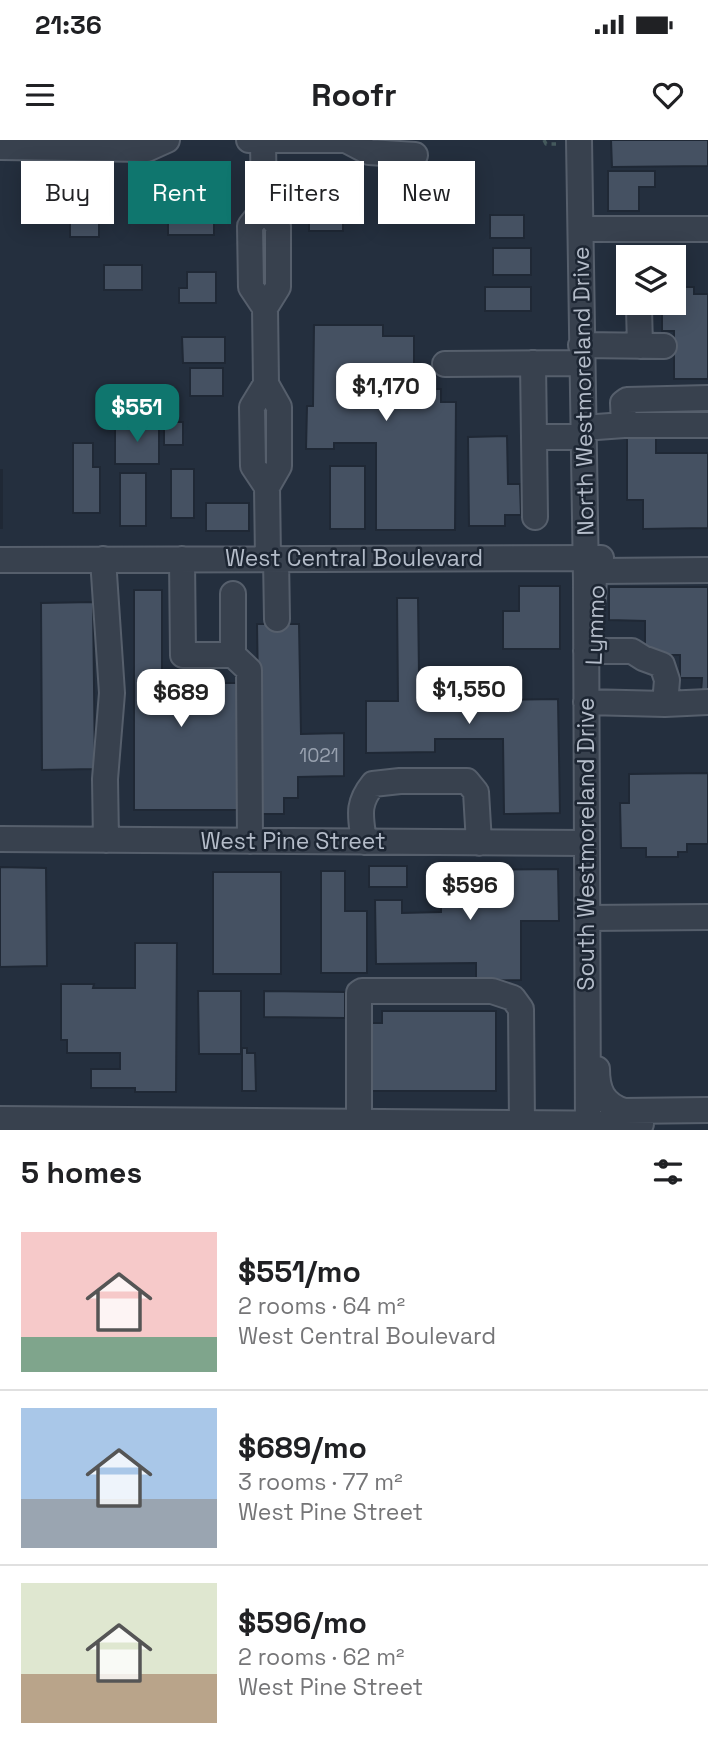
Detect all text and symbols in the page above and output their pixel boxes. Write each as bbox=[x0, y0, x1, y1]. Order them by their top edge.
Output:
text: 21:36 bbox=[35, 8, 102, 42]
text: Roofr bbox=[311, 75, 397, 115]
icon: menu bbox=[21, 76, 59, 114]
icon: heart bbox=[649, 76, 687, 114]
chip: Buy bbox=[21, 161, 114, 224]
chip: Rent bbox=[128, 161, 231, 224]
chip: Filters bbox=[245, 161, 364, 224]
chip: New bbox=[378, 161, 475, 224]
map controls bbox=[616, 245, 686, 315]
button: layers bbox=[616, 245, 686, 315]
street label: North Westmoreland Drive bbox=[565, 246, 601, 536]
pin: $1,170 bbox=[329, 364, 443, 423]
text: $1,170 bbox=[352, 371, 420, 401]
pin: $551 bbox=[96, 384, 178, 444]
text: $551 bbox=[111, 392, 163, 422]
street label: West Central Boulevard bbox=[225, 543, 483, 573]
street label: Lymmo bbox=[579, 584, 611, 666]
pin: $1,550 bbox=[412, 666, 526, 726]
pin: $689 bbox=[140, 670, 222, 729]
text: $1,550 bbox=[432, 674, 506, 704]
text: $689 bbox=[153, 677, 209, 707]
street label: South Westmoreland Drive bbox=[571, 697, 601, 991]
house number: 1021 bbox=[299, 743, 339, 768]
street label: West Pine Street bbox=[200, 826, 386, 856]
pin: $596 bbox=[429, 862, 511, 922]
text: $596 bbox=[442, 870, 498, 900]
text: 5 homes bbox=[21, 1153, 142, 1192]
icon: filters bbox=[649, 1153, 687, 1191]
text: $551/mo bbox=[238, 1252, 361, 1291]
icon: home bbox=[77, 1260, 161, 1344]
text: 2 rooms · 64 m² bbox=[238, 1291, 405, 1321]
text: West Central Boulevard bbox=[238, 1321, 496, 1351]
text: $689/mo bbox=[238, 1428, 367, 1467]
icon: home bbox=[77, 1436, 161, 1520]
text: 3 rooms · 77 m² bbox=[238, 1467, 403, 1497]
text: West Pine Street bbox=[238, 1497, 423, 1527]
text: $596/mo bbox=[238, 1603, 367, 1642]
icon: home bbox=[77, 1611, 161, 1695]
text: 2 rooms · 62 m² bbox=[238, 1642, 404, 1672]
text: West Pine Street bbox=[238, 1672, 423, 1702]

